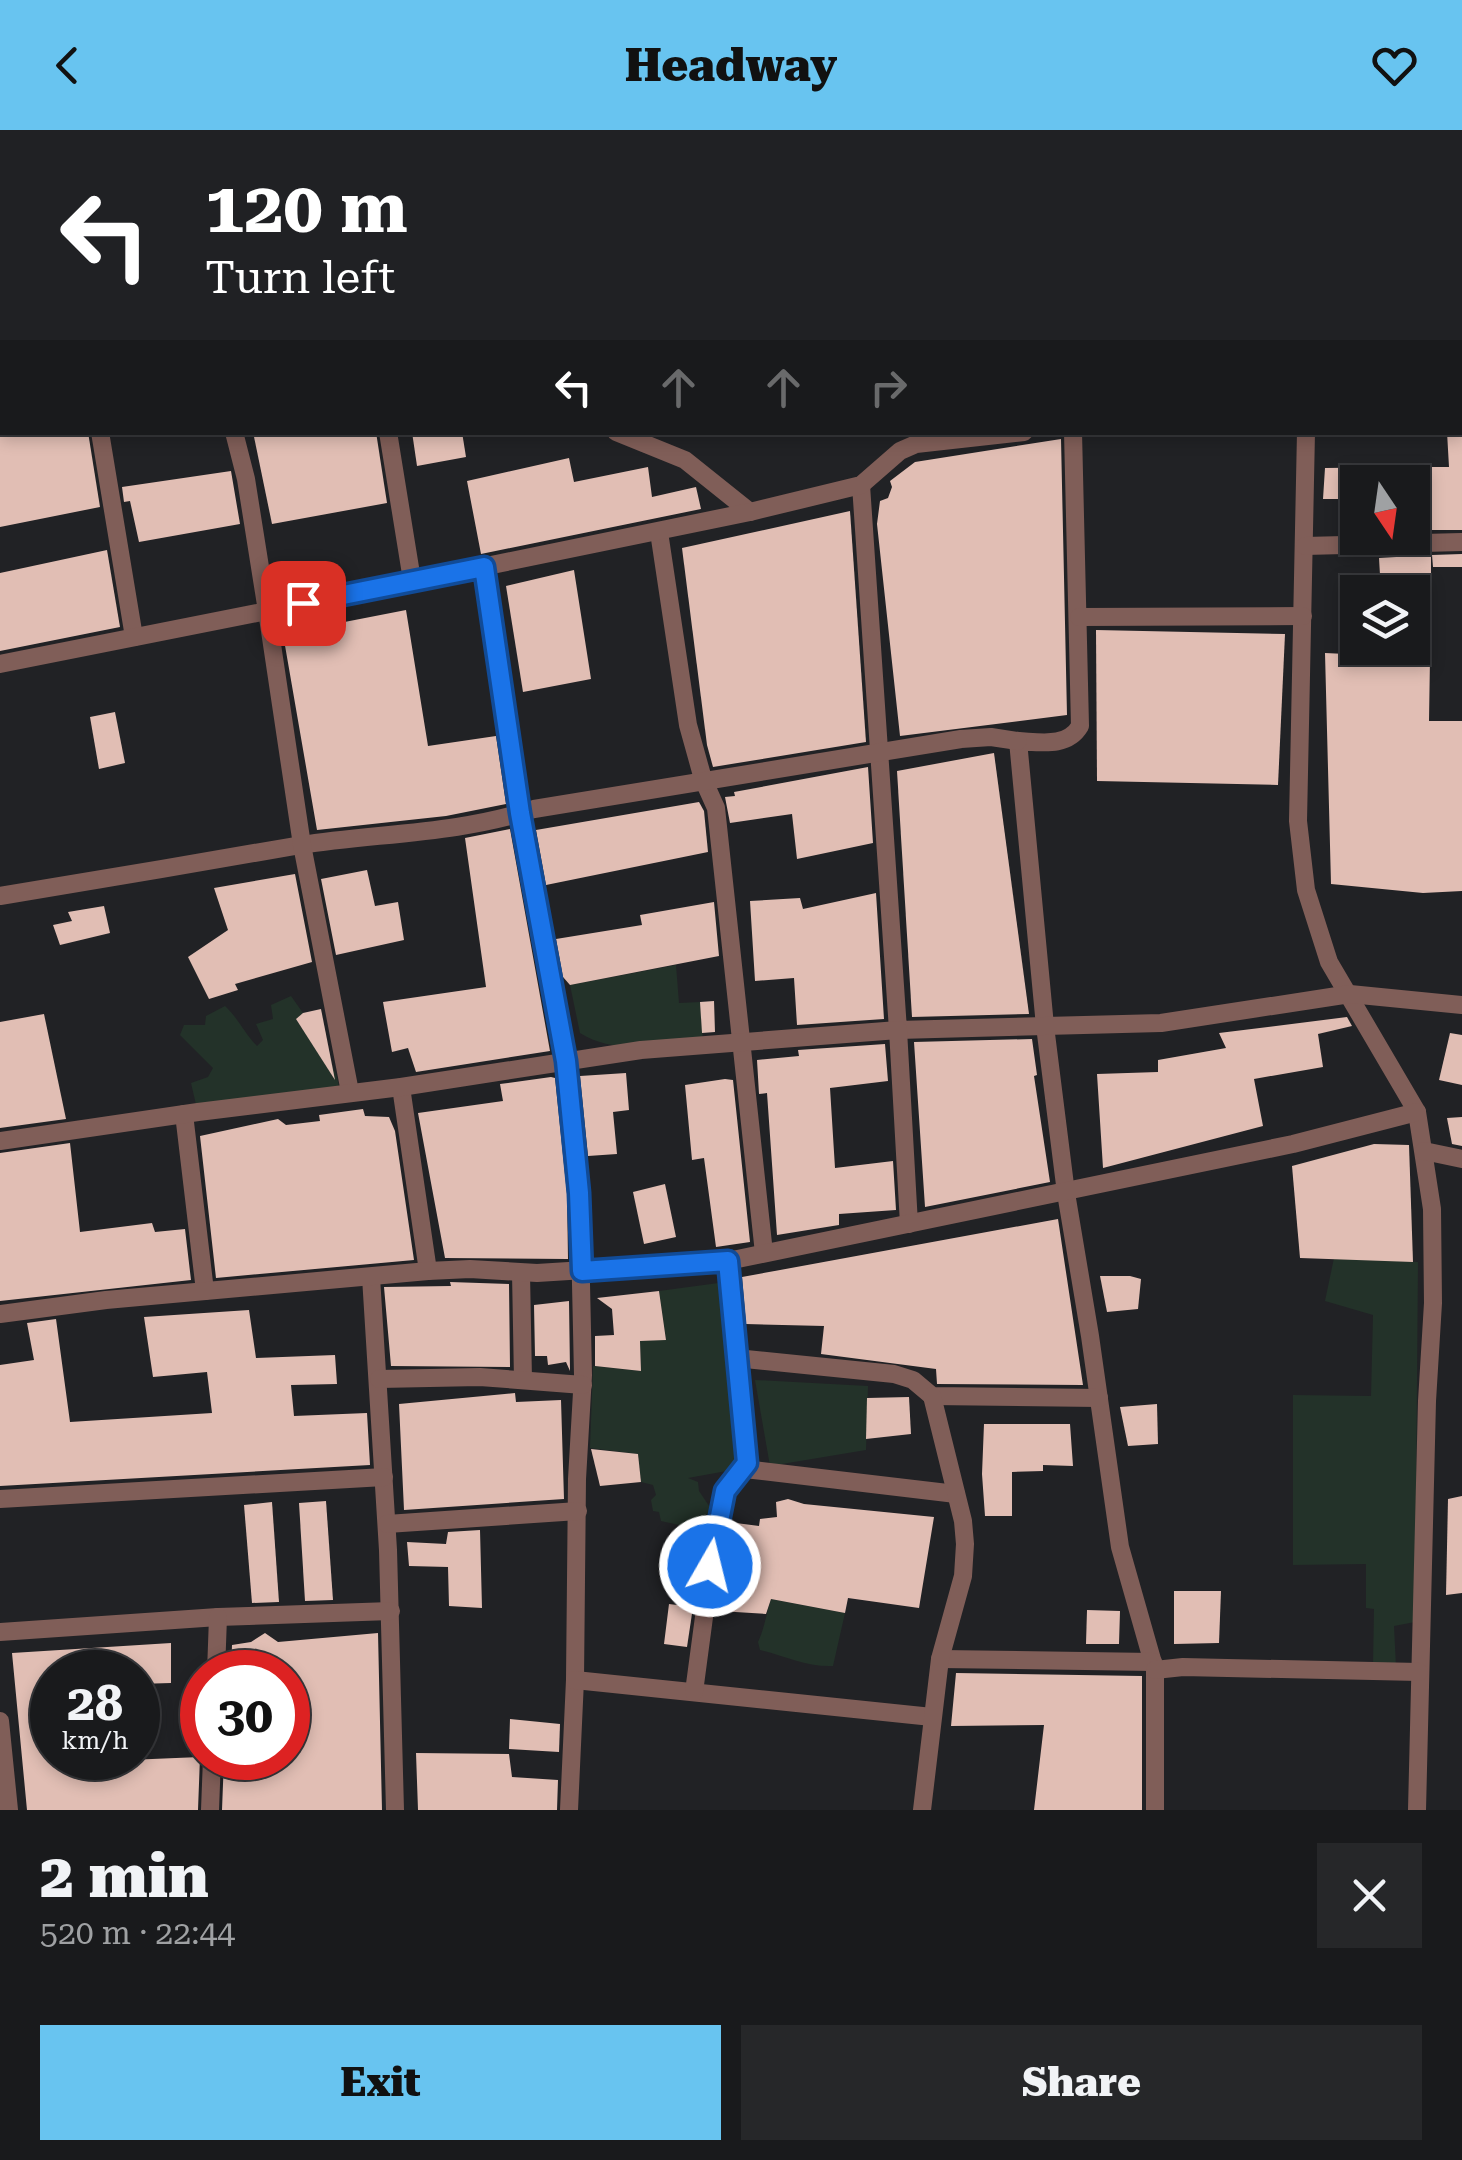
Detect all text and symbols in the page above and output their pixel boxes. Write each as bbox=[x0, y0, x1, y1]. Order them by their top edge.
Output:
icon: back bbox=[40, 38, 95, 93]
icon: heart bbox=[1367, 38, 1422, 93]
text: Headway bbox=[625, 39, 837, 92]
text: 120 m bbox=[205, 167, 408, 249]
icon: left bbox=[40, 170, 170, 300]
text: Turn left bbox=[205, 251, 395, 304]
icon: left bbox=[546, 360, 601, 415]
icon: ahead bbox=[651, 360, 706, 415]
icon: ahead bbox=[756, 360, 811, 415]
icon: right bbox=[861, 360, 916, 415]
north arrow bbox=[1340, 465, 1430, 555]
map controls bbox=[1340, 465, 1430, 665]
pin bbox=[261, 561, 346, 646]
button: layers bbox=[1340, 575, 1430, 665]
icon: arrive bbox=[276, 576, 331, 631]
position arrow bbox=[658, 1514, 762, 1618]
speed limit sign: 30 bbox=[180, 1650, 310, 1780]
text: 28 bbox=[67, 1674, 123, 1732]
text: km/h bbox=[62, 1726, 128, 1755]
text: 2 min bbox=[40, 1841, 209, 1912]
button: close bbox=[1317, 1843, 1422, 1948]
text: 520 m · 22:44 bbox=[40, 1914, 235, 1952]
button: Exit bbox=[40, 2025, 721, 2140]
button: Share bbox=[741, 2025, 1422, 2140]

